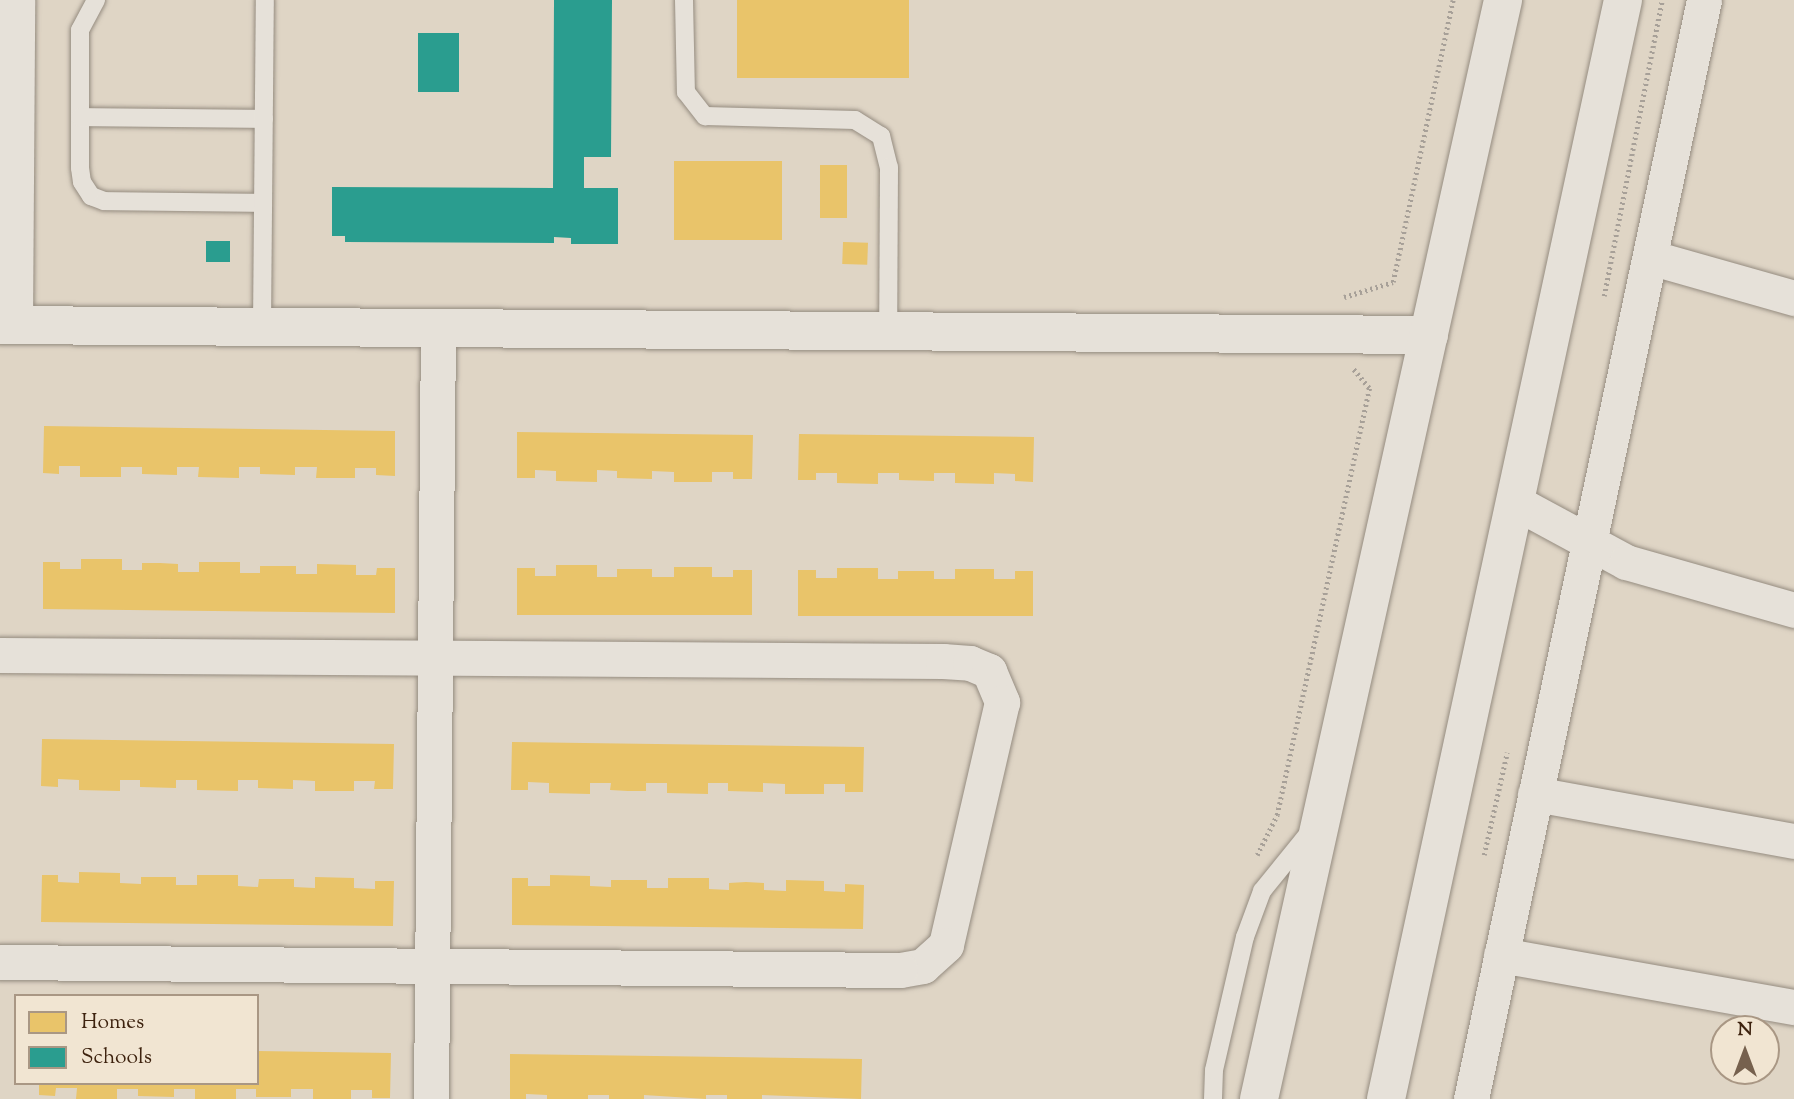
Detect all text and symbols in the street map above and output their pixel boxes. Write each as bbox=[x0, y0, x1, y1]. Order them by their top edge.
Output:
legend bbox=[14, 994, 259, 1085]
text: Homes bbox=[81, 1008, 144, 1038]
north arrow bbox=[1710, 1015, 1780, 1085]
text: N bbox=[1737, 1017, 1753, 1044]
text: Schools bbox=[81, 1043, 152, 1073]

